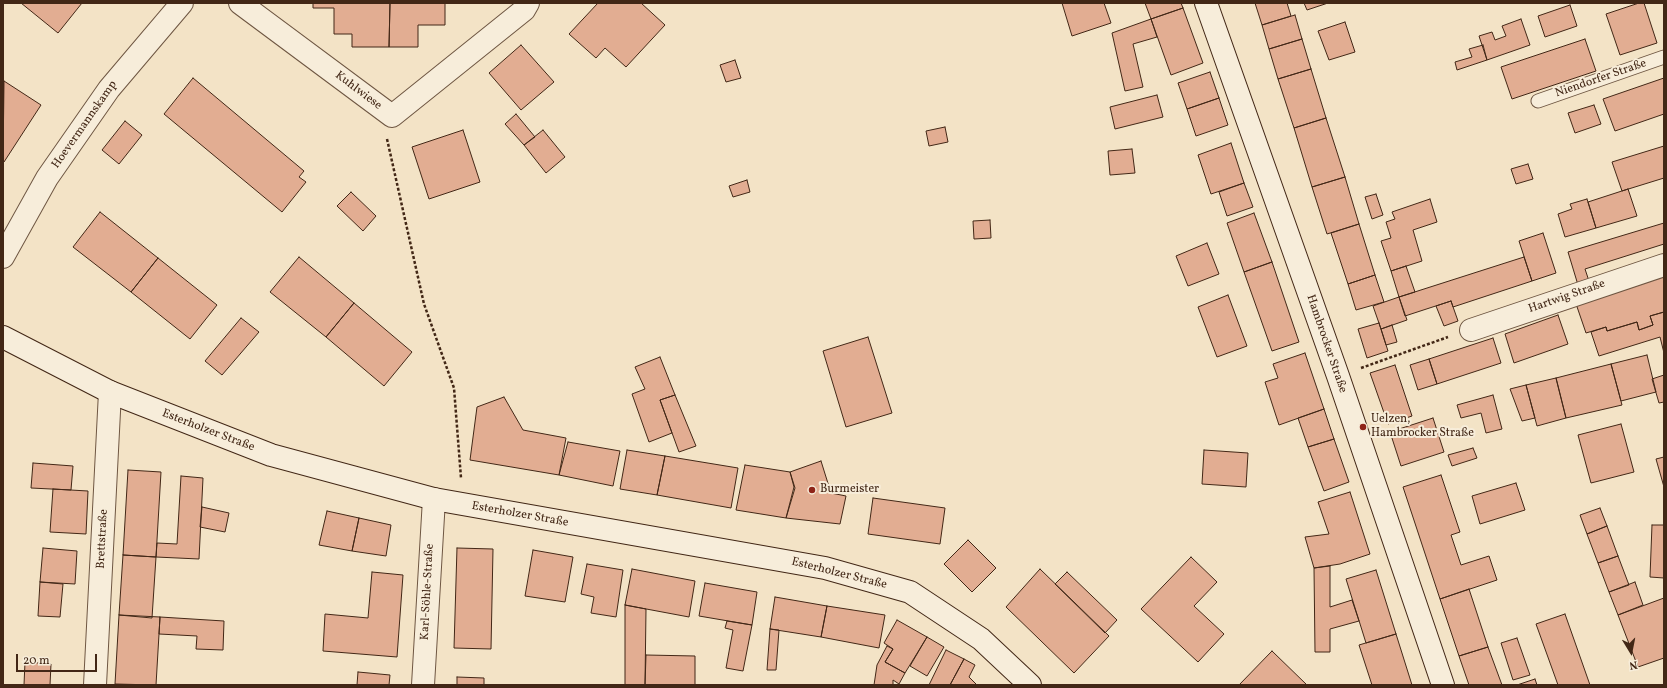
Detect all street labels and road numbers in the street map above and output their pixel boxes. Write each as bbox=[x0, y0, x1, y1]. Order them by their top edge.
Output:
street label: Niendorfer Straße bbox=[1554, 57, 1648, 101]
street label: Kuhlwiese bbox=[332, 69, 384, 113]
street label: Hoevermannskamp bbox=[49, 78, 121, 172]
street label: Hartwig Straße bbox=[1527, 277, 1607, 317]
street label: Hambrocker Straße bbox=[1302, 293, 1350, 395]
street label: Esterholzer Straße bbox=[160, 407, 256, 455]
street label: Esterholzer Straße bbox=[470, 499, 570, 531]
street label: Brettstraße bbox=[94, 509, 112, 569]
street label: Karl-Söhle-Straße bbox=[418, 543, 438, 641]
street label: Esterholzer Straße bbox=[790, 555, 888, 593]

